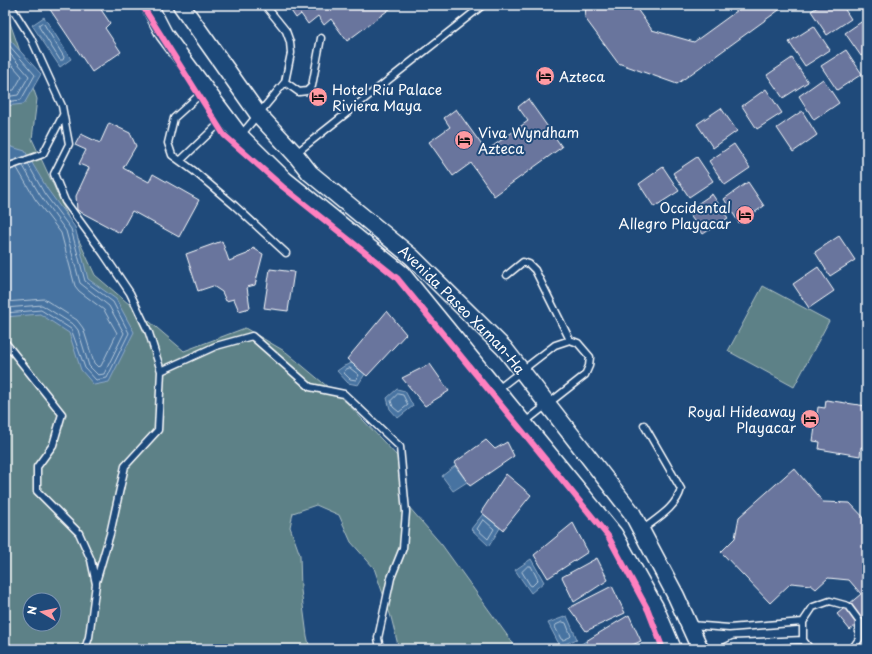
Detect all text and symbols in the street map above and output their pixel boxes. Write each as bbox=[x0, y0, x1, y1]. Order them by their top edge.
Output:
hotel icon: Azteca bbox=[534, 65, 556, 87]
place label: Azteca bbox=[559, 66, 605, 87]
place label: Hotel Riu Palace Riviera Maya bbox=[332, 79, 442, 116]
hotel icon: Hotel Riu Palace Riviera Maya bbox=[307, 86, 329, 108]
place label: Viva Wyndham Azteca bbox=[478, 122, 579, 159]
hotel icon: Viva Wyndham Azteca bbox=[453, 129, 475, 151]
place label: Occidental Allegro Playacar bbox=[619, 197, 732, 234]
hotel icon: Occidental Allegro Playacar bbox=[734, 204, 756, 226]
street label: Avenida Paseo Xaman-Ha bbox=[394, 240, 531, 379]
place label: Royal Hideaway Playacar bbox=[688, 401, 797, 438]
hotel icon: Royal Hideaway Playacar bbox=[799, 408, 821, 430]
north arrow bbox=[22, 592, 62, 632]
text: N bbox=[23, 604, 41, 616]

